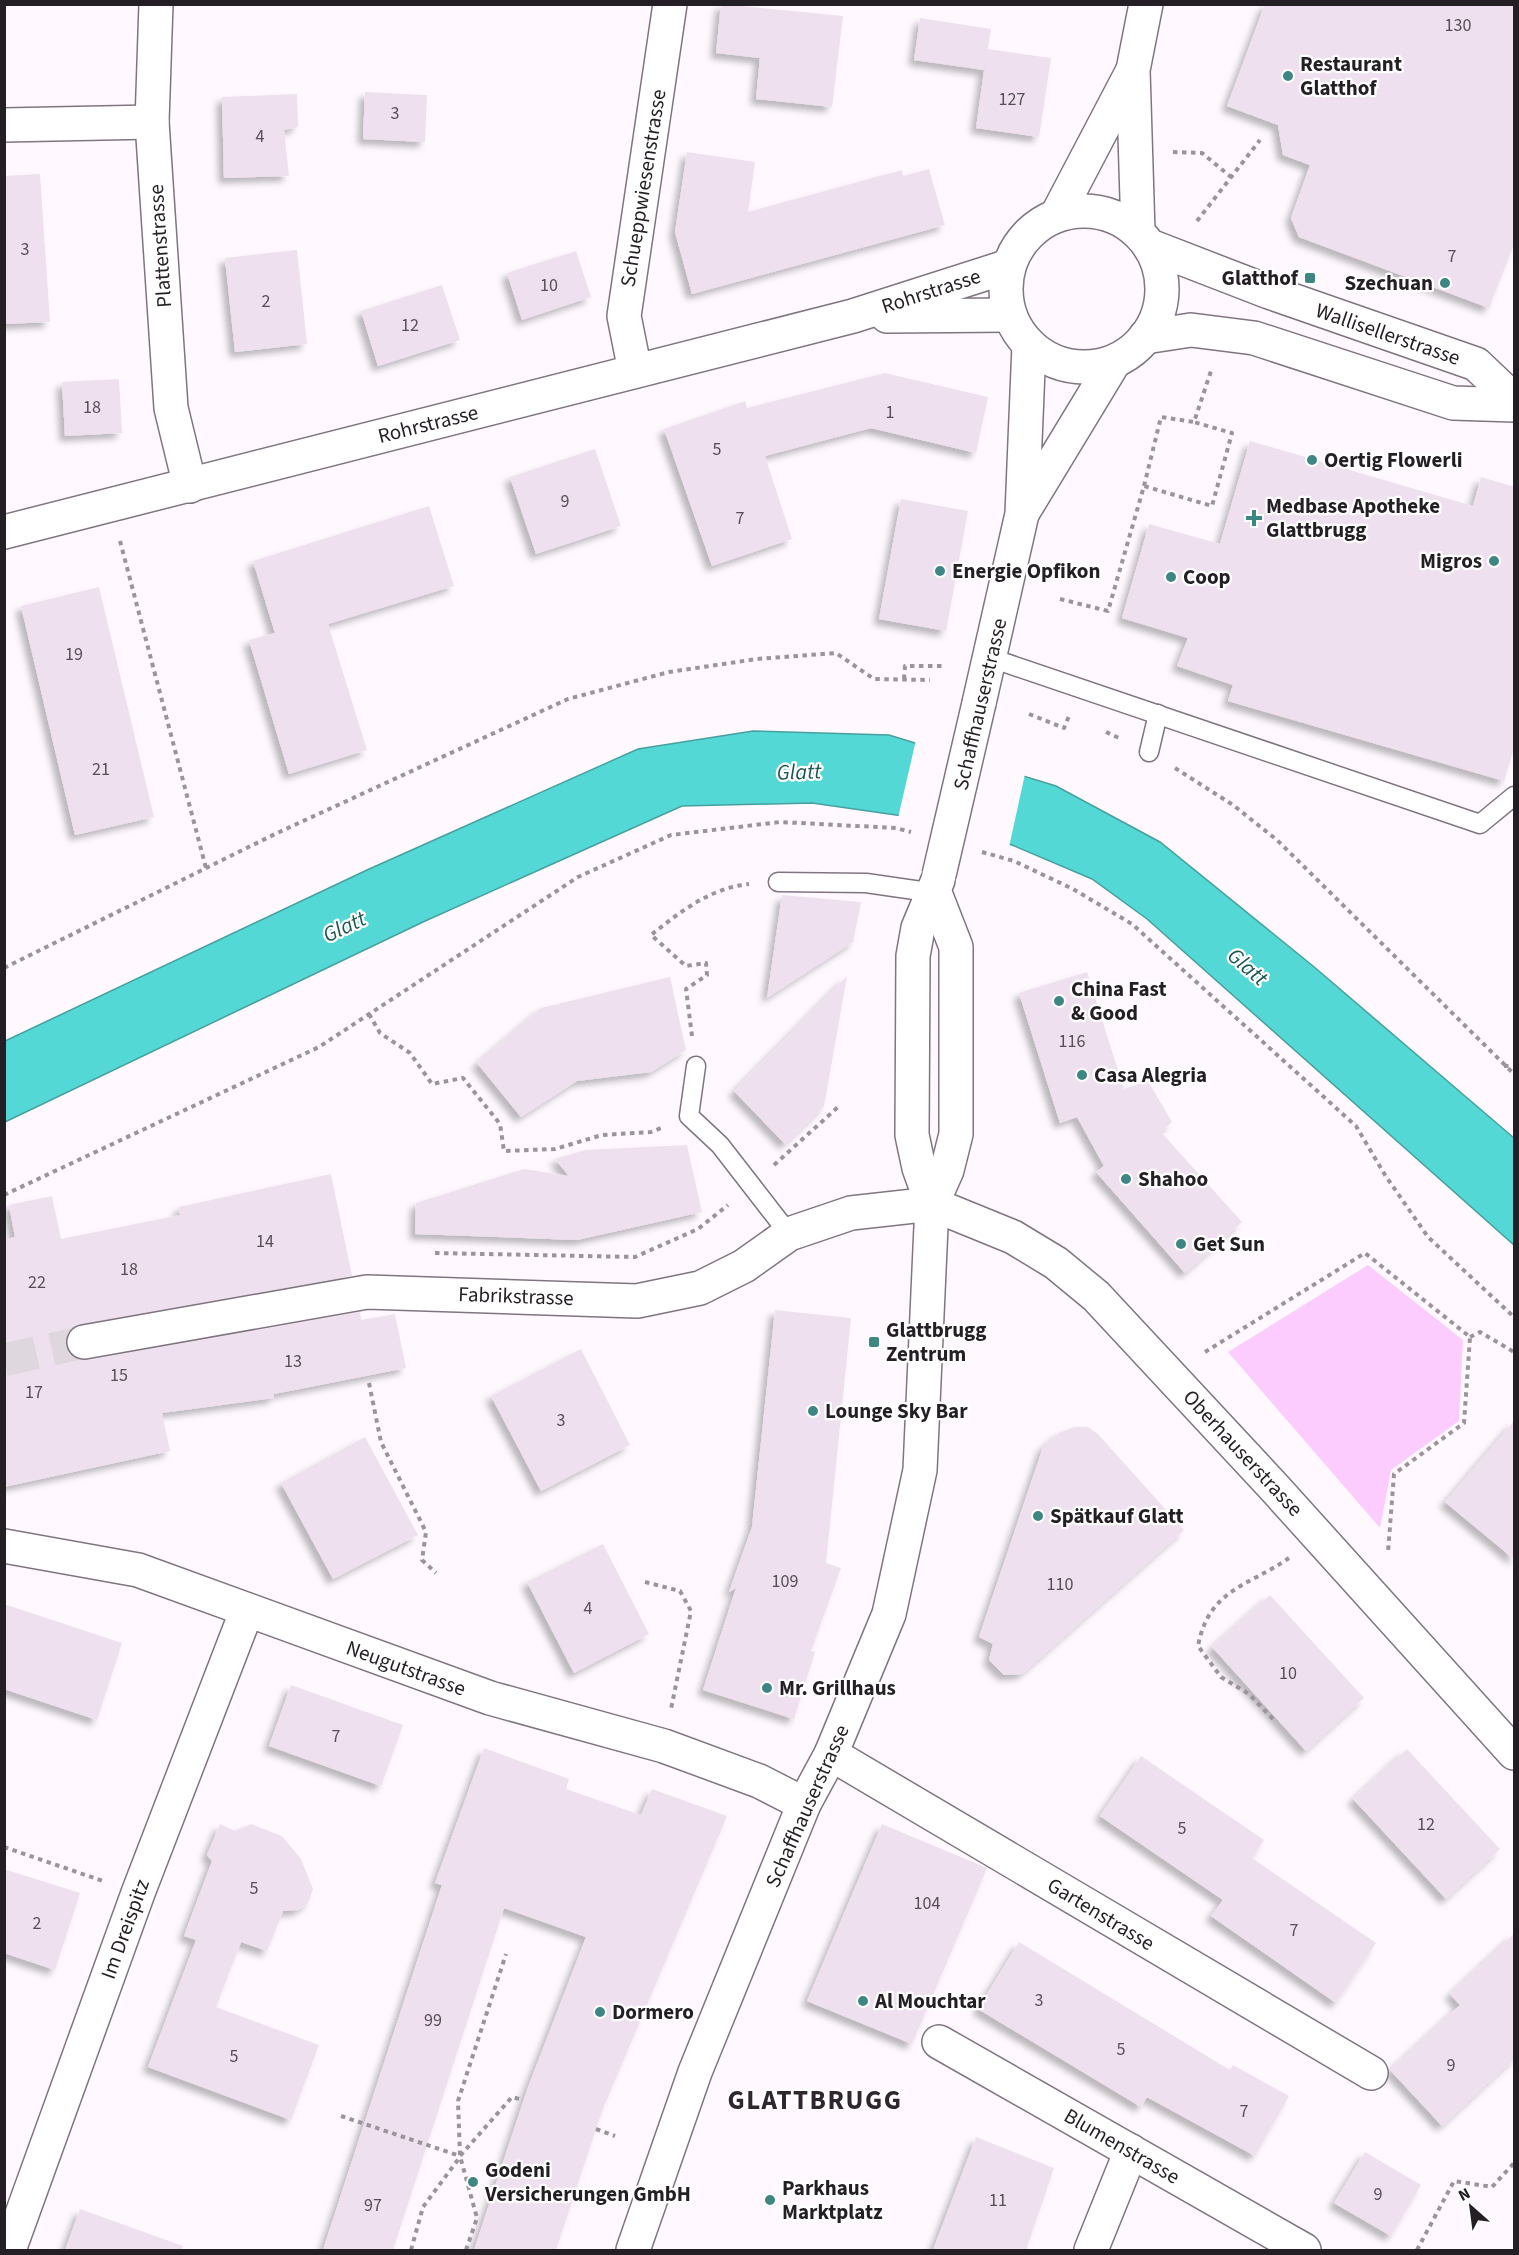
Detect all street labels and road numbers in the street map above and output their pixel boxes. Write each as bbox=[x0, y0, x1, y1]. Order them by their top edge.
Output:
street label: Schueppwiesenstrasse bbox=[613, 87, 673, 289]
street label: Plattenstrasse bbox=[141, 183, 179, 309]
street label: Rohrstrasse bbox=[878, 261, 984, 321]
street label: Wallisellerstrasse bbox=[1312, 295, 1464, 373]
street label: Rohrstrasse bbox=[375, 397, 481, 451]
street label: Schaffhauserstrasse bbox=[946, 615, 1014, 793]
street label: Fabrikstrasse bbox=[458, 1279, 574, 1313]
street label: Oberhauserstrasse bbox=[1176, 1383, 1310, 1523]
street label: Neugutstrasse bbox=[342, 1632, 470, 1704]
street label: Schaffhauserstrasse bbox=[758, 1720, 856, 1892]
street label: Gartenstrasse bbox=[1042, 1870, 1160, 1958]
street label: Im Dreispitz bbox=[93, 1875, 157, 1983]
street label: Blumenstrasse bbox=[1059, 2101, 1185, 2191]

